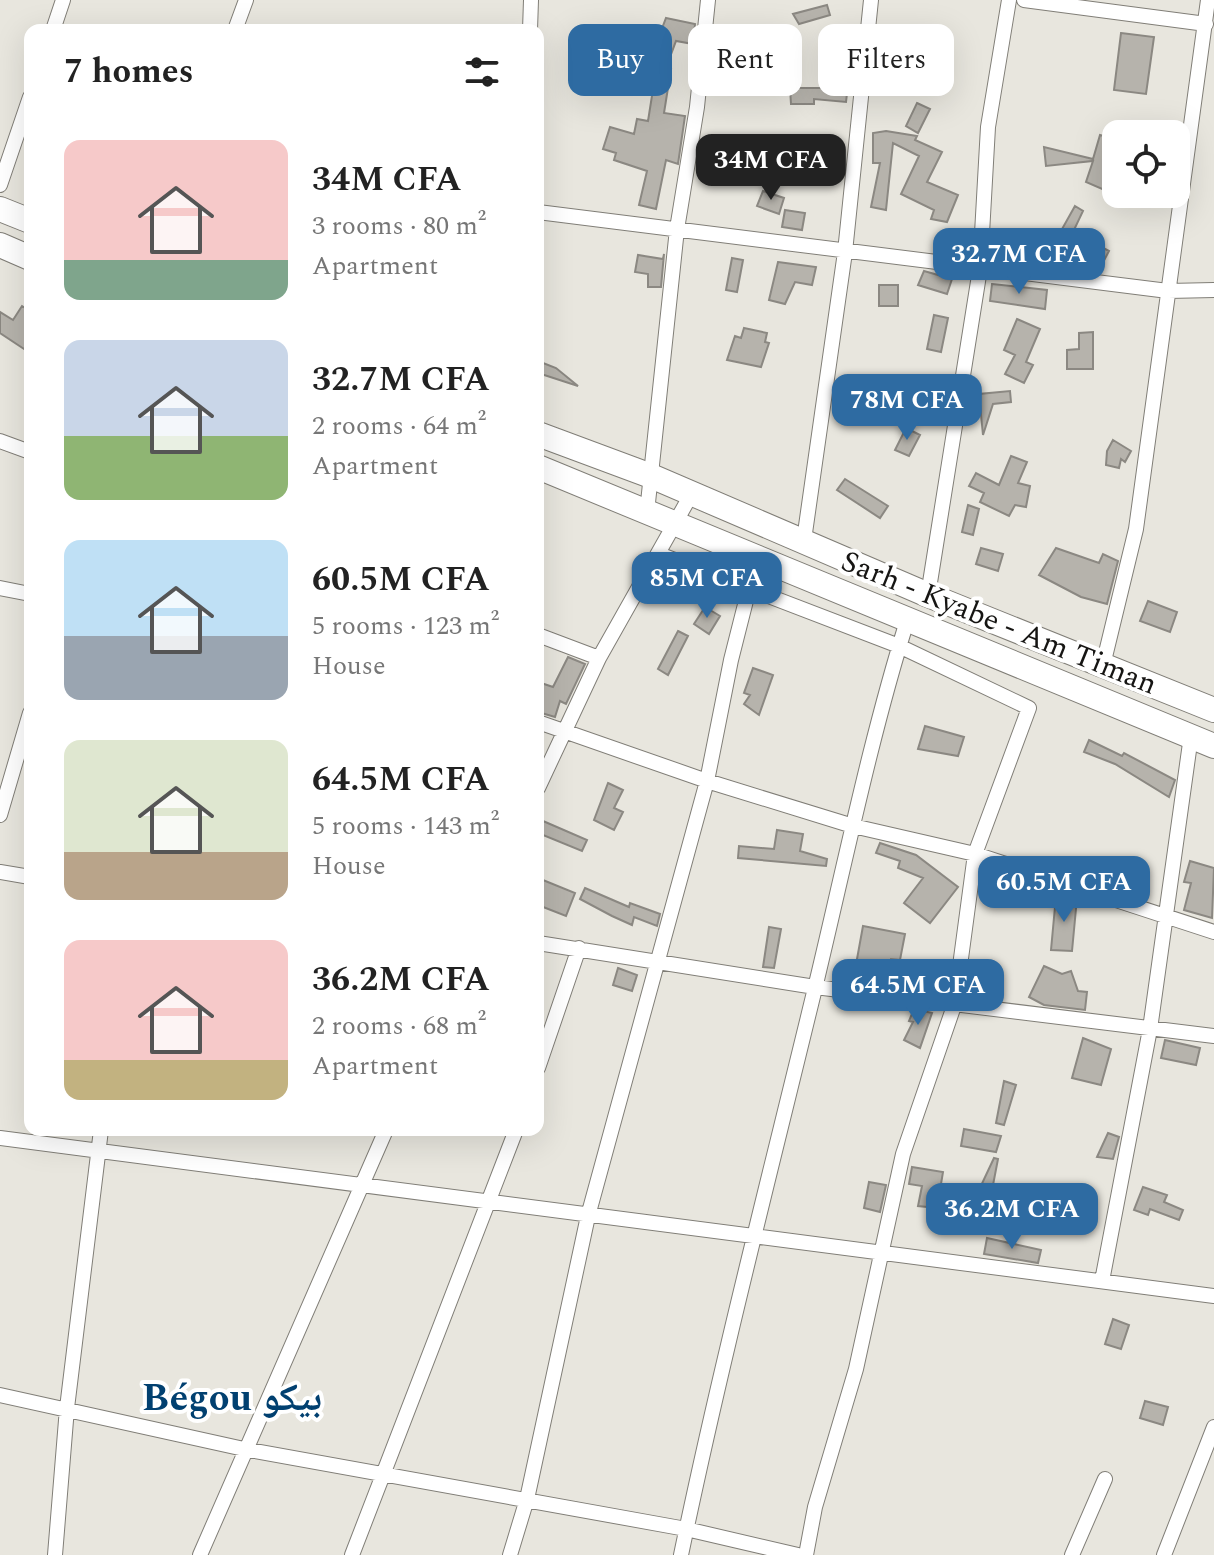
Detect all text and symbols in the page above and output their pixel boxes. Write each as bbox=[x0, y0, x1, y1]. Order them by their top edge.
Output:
chip: Buy bbox=[568, 24, 672, 96]
chip: Rent bbox=[688, 24, 802, 96]
chip: Filters bbox=[818, 24, 954, 96]
text: 7 homes bbox=[64, 46, 194, 98]
icon: filters bbox=[460, 50, 504, 94]
map controls bbox=[1102, 120, 1190, 208]
button: locate bbox=[1102, 120, 1190, 208]
pin: 34M CFA bbox=[697, 134, 845, 202]
text: 34M CFA bbox=[714, 140, 828, 180]
text: 34M CFA bbox=[312, 154, 462, 206]
icon: home bbox=[128, 172, 224, 268]
text: 3 rooms · 80 m² bbox=[312, 206, 486, 246]
pin: 32.7M CFA bbox=[927, 228, 1111, 296]
text: 32.7M CFA bbox=[951, 234, 1087, 274]
text: Apartment bbox=[312, 246, 438, 286]
text: 32.7M CFA bbox=[312, 354, 490, 406]
icon: home bbox=[128, 372, 224, 468]
pin: 78M CFA bbox=[833, 374, 981, 442]
text: 78M CFA bbox=[850, 380, 964, 420]
text: 2 rooms · 64 m² bbox=[312, 406, 486, 446]
text: Apartment bbox=[312, 446, 438, 486]
street label: Sarh - Kyabe - Am Timan bbox=[834, 538, 1164, 708]
pin: 85M CFA bbox=[633, 552, 781, 620]
text: 60.5M CFA bbox=[312, 554, 490, 606]
text: 85M CFA bbox=[650, 558, 764, 598]
icon: home bbox=[128, 572, 224, 668]
text: 5 rooms · 123 m² bbox=[312, 606, 499, 646]
text: House bbox=[312, 646, 386, 686]
text: 64.5M CFA bbox=[312, 754, 490, 806]
icon: home bbox=[128, 772, 224, 868]
text: 5 rooms · 143 m² bbox=[312, 806, 499, 846]
text: House bbox=[312, 846, 386, 886]
pin: 60.5M CFA bbox=[972, 856, 1156, 924]
text: 60.5M CFA bbox=[996, 862, 1132, 902]
text: 36.2M CFA bbox=[312, 954, 490, 1006]
pin: 64.5M CFA bbox=[826, 959, 1010, 1027]
text: 64.5M CFA bbox=[850, 965, 986, 1005]
icon: home bbox=[128, 972, 224, 1068]
text: 2 rooms · 68 m² bbox=[312, 1006, 486, 1046]
text: Apartment bbox=[312, 1046, 438, 1086]
pin: 36.2M CFA bbox=[920, 1183, 1104, 1251]
text: 36.2M CFA bbox=[944, 1189, 1080, 1229]
district label: Bégou بيكو bbox=[142, 1370, 322, 1428]

